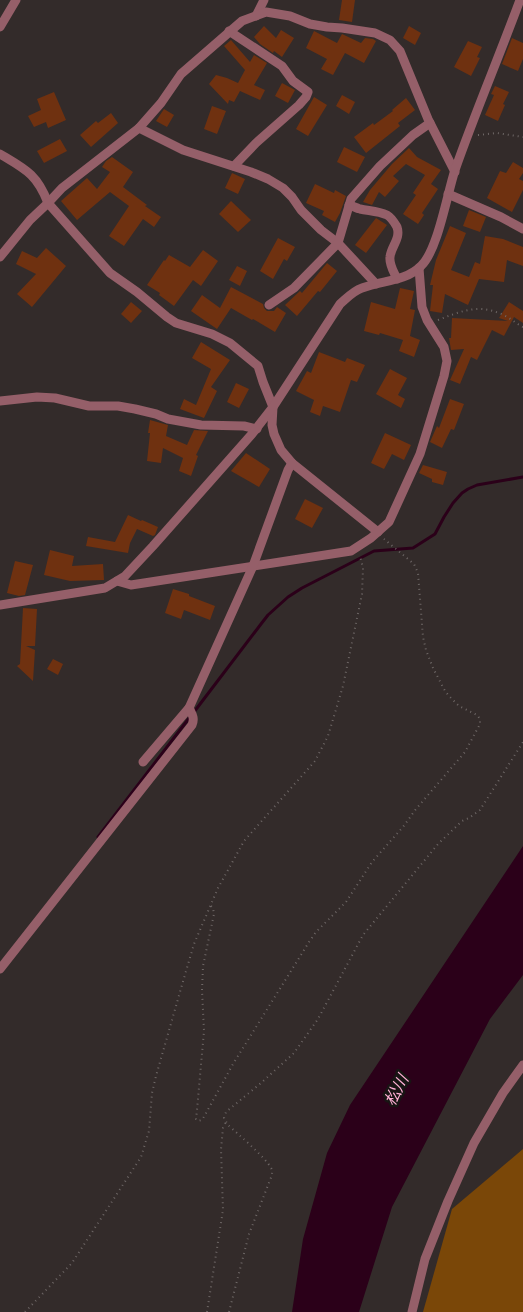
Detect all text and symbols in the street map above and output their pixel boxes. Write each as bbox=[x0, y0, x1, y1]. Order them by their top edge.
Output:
water label: 松川 bbox=[380, 1069, 413, 1109]

